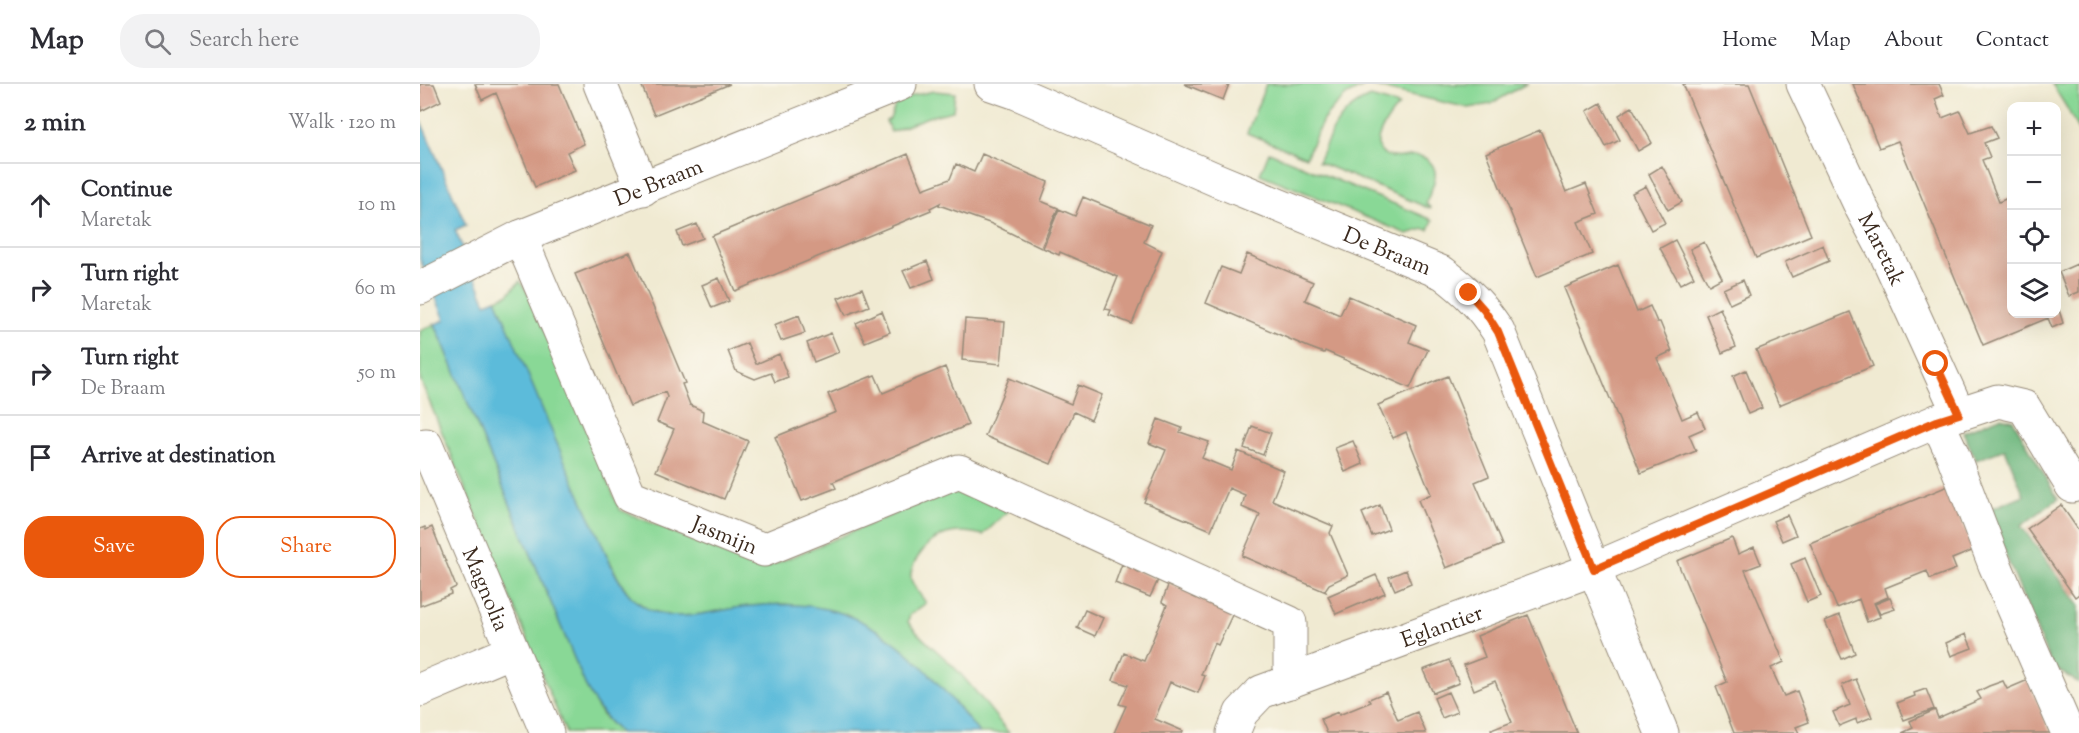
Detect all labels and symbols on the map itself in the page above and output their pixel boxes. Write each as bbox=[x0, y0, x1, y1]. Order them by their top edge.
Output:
street label: De Braam bbox=[610, 152, 708, 216]
street label: Maretak bbox=[1848, 208, 1911, 292]
street label: De Braam bbox=[1337, 220, 1435, 285]
route end bbox=[1455, 279, 1481, 305]
route start bbox=[1922, 350, 1948, 376]
street label: Jasmijn bbox=[685, 509, 762, 565]
street label: Magnolia bbox=[452, 543, 515, 637]
street label: Eglantier bbox=[1397, 598, 1488, 658]

